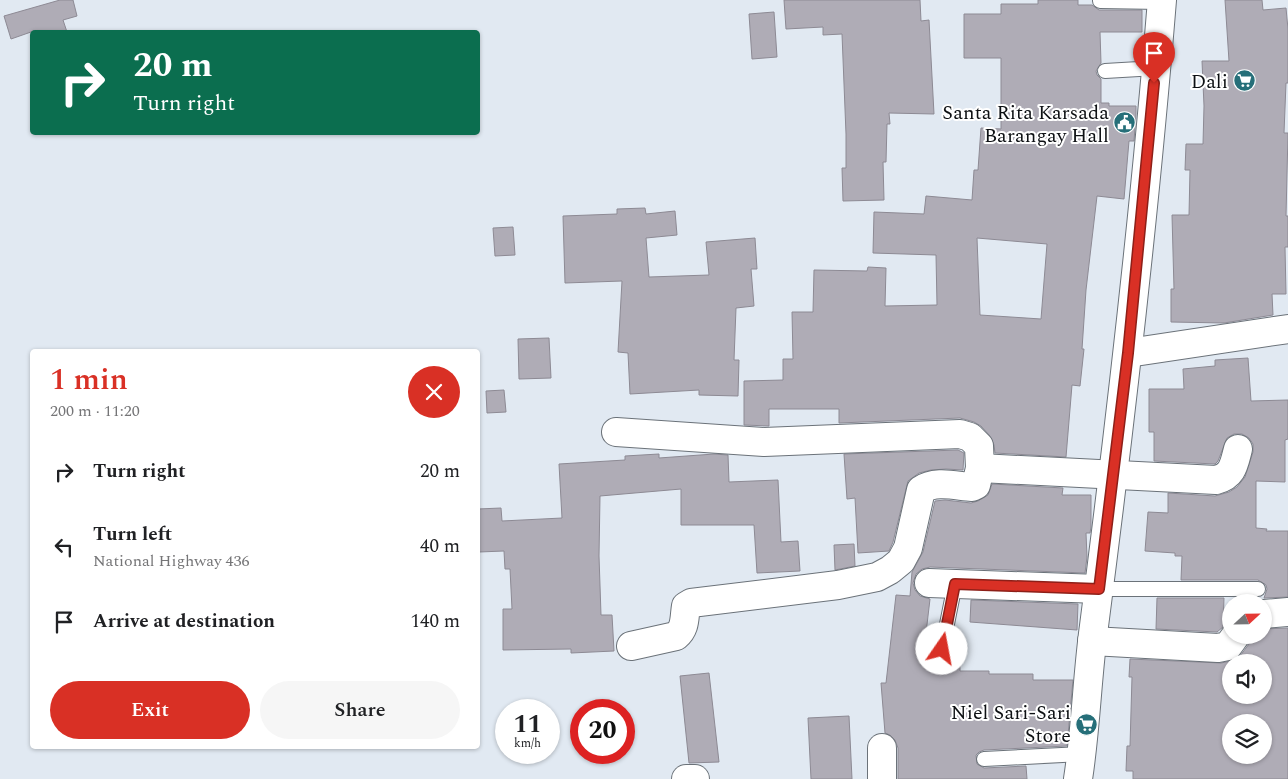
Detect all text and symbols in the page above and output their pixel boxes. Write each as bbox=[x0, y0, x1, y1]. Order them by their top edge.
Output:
pin bbox=[1133, 32, 1175, 83]
text: 20 m bbox=[133, 39, 213, 92]
icon: arrive bbox=[1140, 39, 1168, 67]
icon: right bbox=[50, 50, 115, 115]
place label: Dali bbox=[1191, 67, 1228, 97]
supermarket icon: Dali bbox=[1232, 69, 1256, 93]
text: Turn right bbox=[133, 87, 235, 120]
place label: Santa Rita Karsada Barangay Hall bbox=[942, 98, 1109, 151]
public building icon: Santa Rita Karsada Barangay Hall bbox=[1113, 111, 1137, 135]
text: 1 min bbox=[50, 357, 128, 403]
button: close bbox=[408, 366, 460, 418]
text: 200 m · 11:20 bbox=[50, 399, 140, 423]
text: Turn right bbox=[93, 457, 186, 486]
text: 20 m bbox=[420, 457, 460, 486]
icon: right bbox=[50, 458, 78, 486]
text: Turn left bbox=[93, 520, 172, 549]
text: 40 m bbox=[420, 532, 460, 561]
icon: left bbox=[50, 533, 78, 561]
text: National Highway 436 bbox=[93, 549, 250, 573]
north arrow bbox=[1222, 594, 1272, 644]
map controls bbox=[1222, 594, 1272, 764]
text: Arrive at destination bbox=[93, 607, 275, 636]
text: 140 m bbox=[410, 607, 460, 636]
icon: arrive bbox=[50, 608, 78, 636]
position arrow bbox=[915, 622, 967, 674]
button: sound bbox=[1222, 654, 1272, 704]
button: Exit bbox=[50, 681, 250, 739]
button: Share bbox=[260, 681, 460, 739]
place label: Niel Sari-Sari Store bbox=[951, 698, 1071, 751]
speed limit sign: 20 bbox=[570, 699, 635, 764]
text: 11 bbox=[513, 706, 542, 744]
supermarket icon: Niel Sari-Sari Store bbox=[1075, 712, 1099, 736]
button: layers bbox=[1222, 714, 1272, 764]
text: km/h bbox=[514, 734, 541, 753]

